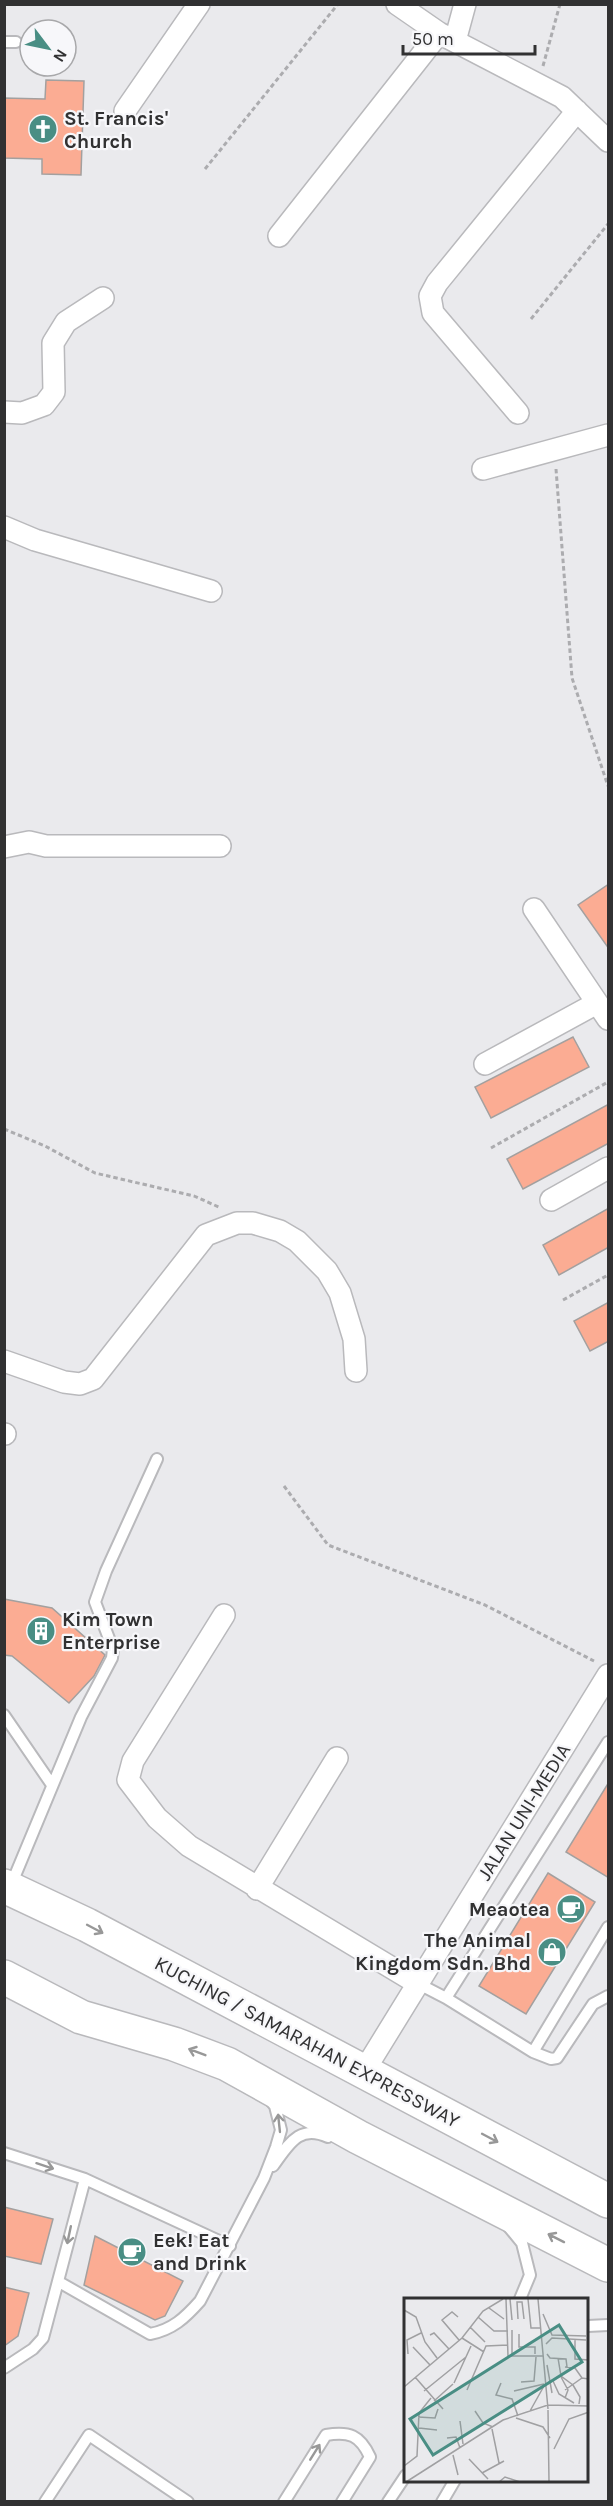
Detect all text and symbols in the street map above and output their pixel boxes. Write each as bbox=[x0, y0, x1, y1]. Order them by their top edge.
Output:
north arrow bbox=[18, 18, 78, 78]
scale bar bbox=[403, 18, 535, 56]
text: 50 m bbox=[412, 28, 454, 50]
text: N bbox=[49, 46, 71, 66]
place label: St. Francis' Church bbox=[64, 107, 168, 153]
church icon: St. Francis' Church bbox=[27, 113, 59, 145]
place label: Kim Town Enterprise bbox=[62, 1608, 160, 1654]
building icon: Kim Town Enterprise bbox=[25, 1615, 57, 1647]
street label: JALAN UNI-MEDIA bbox=[473, 1739, 575, 1885]
cafe icon: Meaotea bbox=[555, 1893, 587, 1925]
place label: Meaotea bbox=[469, 1898, 550, 1921]
one-way arrow bbox=[86, 1924, 104, 1936]
place label: The Animal Kingdom Sdn. Bhd bbox=[355, 1929, 531, 1975]
shop icon: The Animal Kingdom Sdn. Bhd bbox=[536, 1936, 568, 1968]
street label: KUCHING / SAMARAHAN EXPRESSWAY bbox=[151, 1952, 463, 2132]
one-way arrow bbox=[188, 2046, 207, 2057]
one-way arrow bbox=[273, 2114, 284, 2133]
one-way arrow bbox=[481, 2133, 499, 2144]
one-way arrow bbox=[35, 2161, 54, 2172]
one-way arrow bbox=[63, 2225, 74, 2244]
place label: Eek! Eat and Drink bbox=[153, 2229, 247, 2275]
one-way arrow bbox=[548, 2232, 566, 2243]
cafe icon: Eek! Eat and Drink bbox=[116, 2236, 148, 2268]
inset map bbox=[404, 2298, 589, 2482]
one-way arrow bbox=[309, 2444, 321, 2461]

